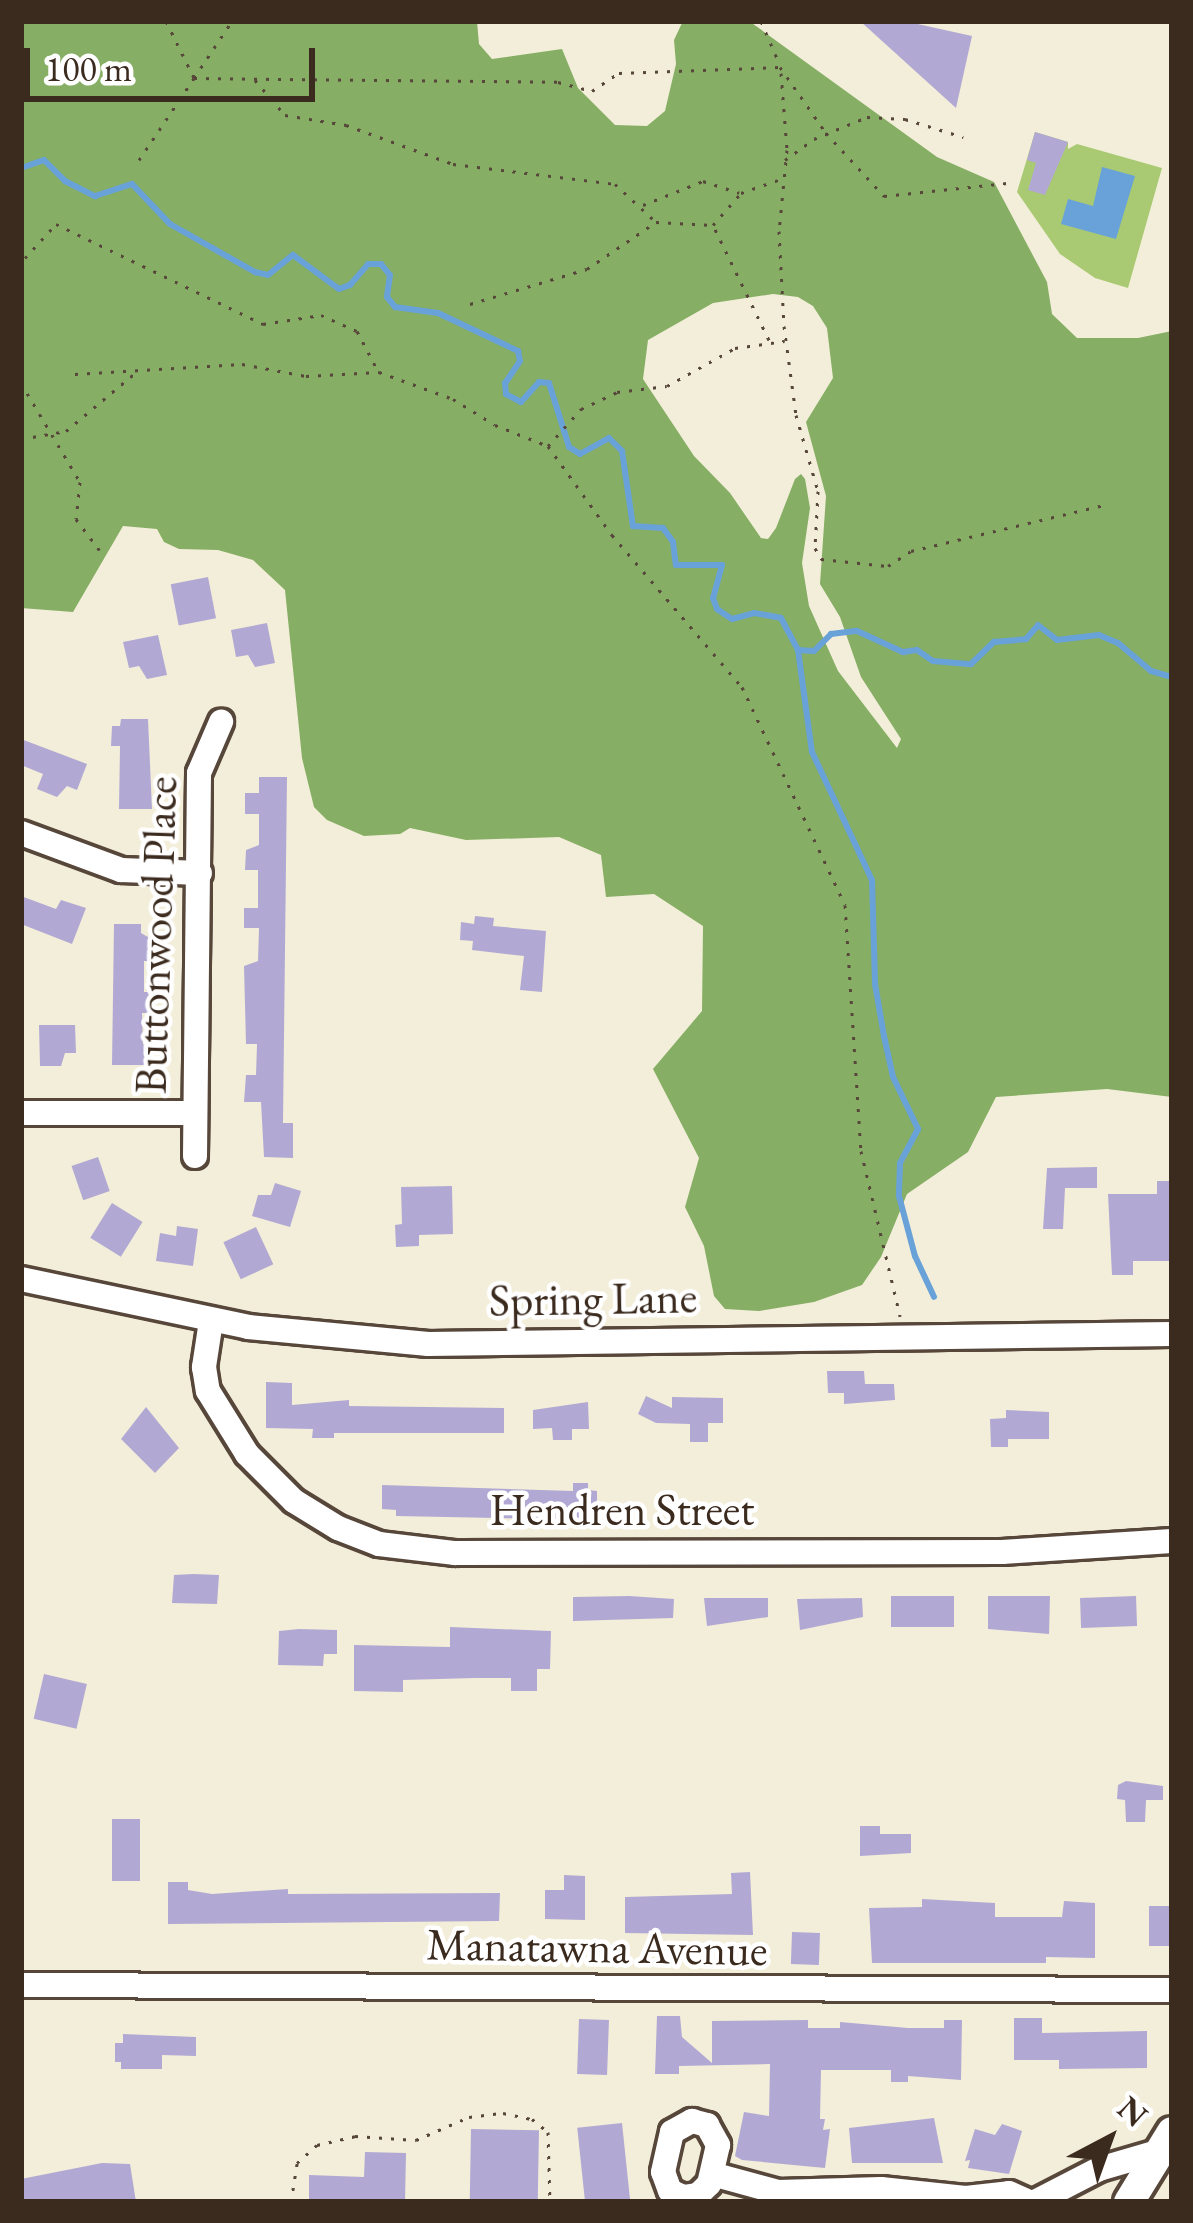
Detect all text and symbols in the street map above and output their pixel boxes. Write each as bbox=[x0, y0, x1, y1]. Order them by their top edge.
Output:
scale bar bbox=[30, 24, 321, 98]
text: 100 m bbox=[45, 45, 132, 92]
street label: Buttonwood Place bbox=[123, 775, 189, 1095]
street label: Spring Lane bbox=[488, 1270, 698, 1328]
street label: Hendren Street bbox=[490, 1483, 754, 1537]
street label: Manatawna Avenue bbox=[426, 1917, 768, 1977]
north arrow bbox=[1049, 2079, 1169, 2199]
text: N bbox=[1109, 2086, 1157, 2136]

